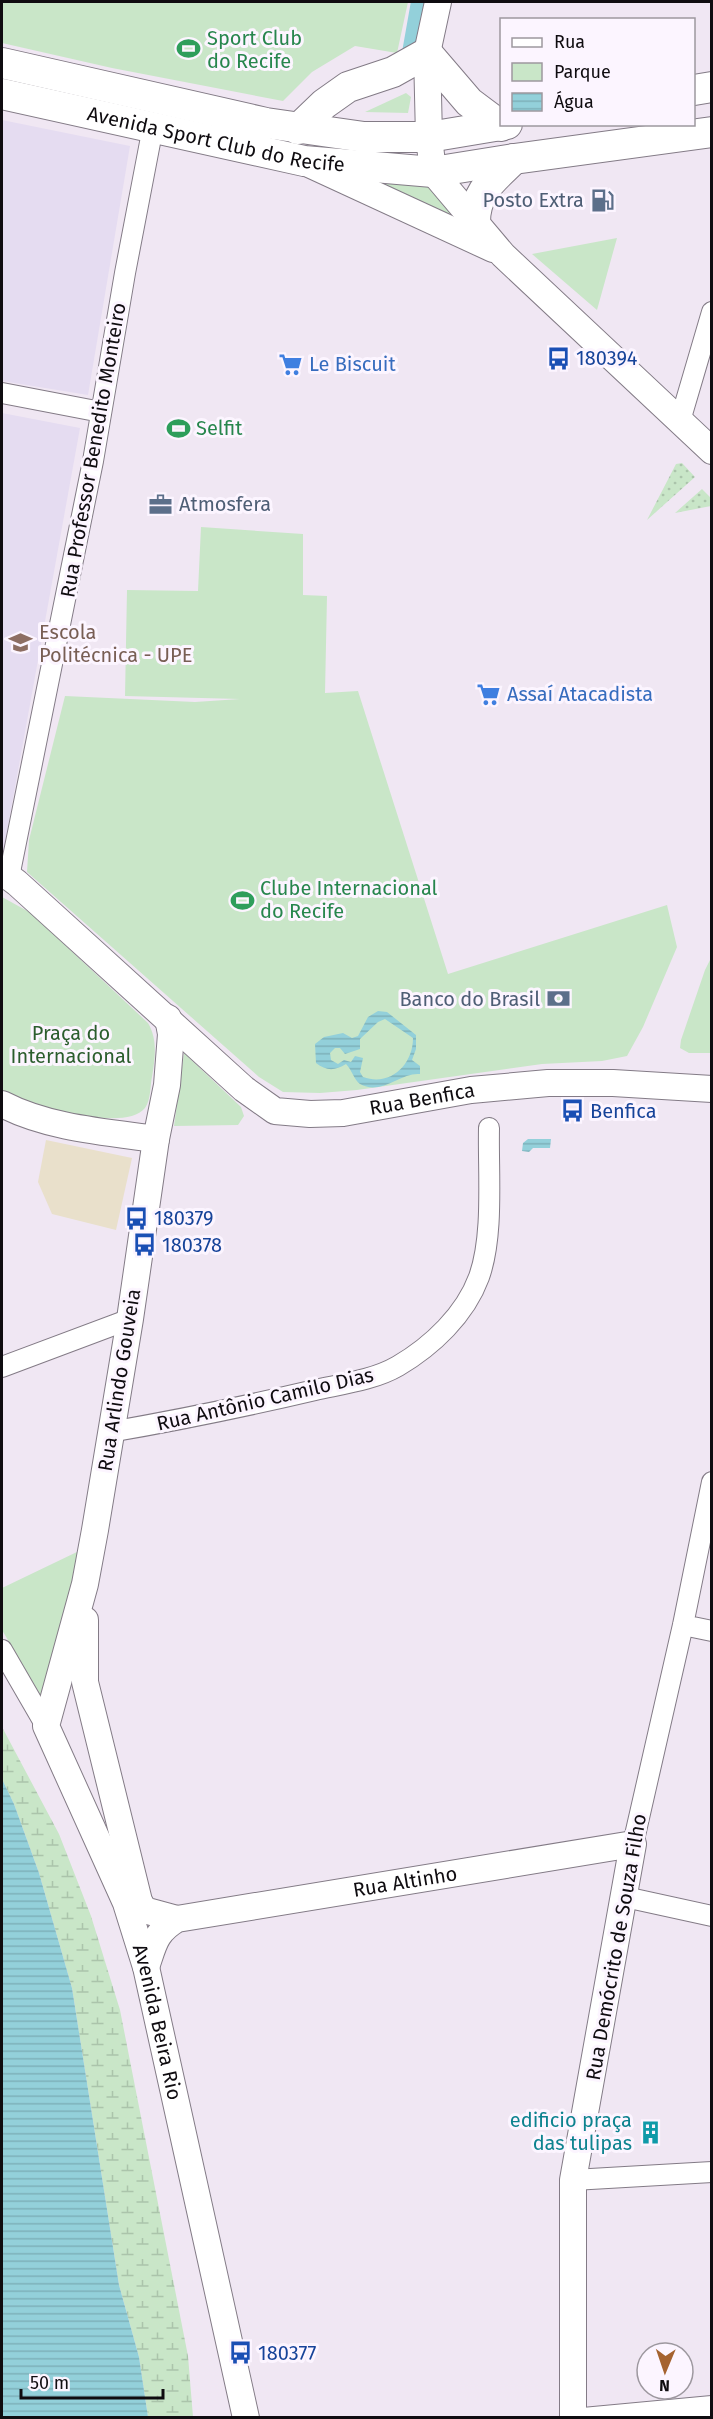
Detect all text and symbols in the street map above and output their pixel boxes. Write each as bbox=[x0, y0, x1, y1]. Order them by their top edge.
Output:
legend bbox=[500, 18, 695, 126]
place label: Sport Club do Recife bbox=[207, 26, 302, 73]
text: Rua bbox=[554, 31, 585, 53]
sports icon: Sport Club do Recife bbox=[176, 36, 202, 62]
text: Parque bbox=[554, 61, 611, 83]
text: Água bbox=[554, 90, 594, 113]
street label: Avenida Sport Club do Recife bbox=[85, 101, 346, 176]
fuel station icon: Posto Extra bbox=[589, 187, 615, 213]
place label: Posto Extra bbox=[483, 188, 584, 212]
street label: Rua Professor Benedito Monteiro bbox=[55, 301, 131, 599]
bus stop icon: 180394 bbox=[545, 345, 571, 371]
place label: 180394 bbox=[576, 346, 638, 370]
supermarket icon: Le Biscuit bbox=[278, 351, 304, 377]
place label: Le Biscuit bbox=[309, 352, 396, 376]
sports icon: Selfit bbox=[165, 415, 191, 441]
place label: Selfit bbox=[196, 416, 243, 440]
office icon: Atmosfera bbox=[148, 491, 174, 517]
place label: Atmosfera bbox=[179, 492, 271, 516]
place label: Escola Politécnica - UPE bbox=[39, 620, 192, 667]
school or university icon: Escola Politécnica - UPE bbox=[8, 630, 34, 656]
supermarket icon: Assaí Atacadista bbox=[476, 681, 502, 707]
place label: Assaí Atacadista bbox=[507, 682, 653, 706]
place label: Clube Internacional do Recife bbox=[260, 876, 438, 923]
sports icon: Clube Internacional do Recife bbox=[229, 887, 255, 913]
bank icon: Banco do Brasil bbox=[545, 986, 571, 1012]
place label: Banco do Brasil bbox=[399, 987, 540, 1011]
park label: Praça do Internacional bbox=[11, 1021, 132, 1068]
street label: Rua Benfica bbox=[367, 1078, 477, 1120]
bus stop icon: Benfica bbox=[559, 1098, 585, 1124]
place label: Benfica bbox=[590, 1099, 657, 1123]
bus stop icon: 180379 bbox=[123, 1205, 149, 1231]
place label: 180379 bbox=[154, 1206, 214, 1230]
bus stop icon: 180378 bbox=[131, 1232, 157, 1258]
place label: 180378 bbox=[162, 1233, 222, 1257]
street label: Rua Arlindo Gouveia bbox=[93, 1287, 145, 1473]
street label: Rua Antônio Camilo Dias bbox=[154, 1362, 376, 1436]
street label: Rua Demócrito de Souza Filho bbox=[581, 1812, 651, 2082]
street label: Rua Altinho bbox=[351, 1861, 459, 1902]
street label: Avenida Beira Rio bbox=[128, 1941, 187, 2102]
place label: edificio praça das tulipas bbox=[510, 2108, 632, 2155]
building icon: edificio praça das tulipas bbox=[637, 2119, 663, 2145]
bus stop icon: 180377 bbox=[227, 2340, 253, 2366]
place label: 180377 bbox=[258, 2341, 316, 2365]
north arrow bbox=[635, 2341, 695, 2401]
scale bar bbox=[21, 2362, 164, 2400]
text: 50 m bbox=[30, 2372, 69, 2394]
text: N bbox=[659, 2376, 670, 2395]

